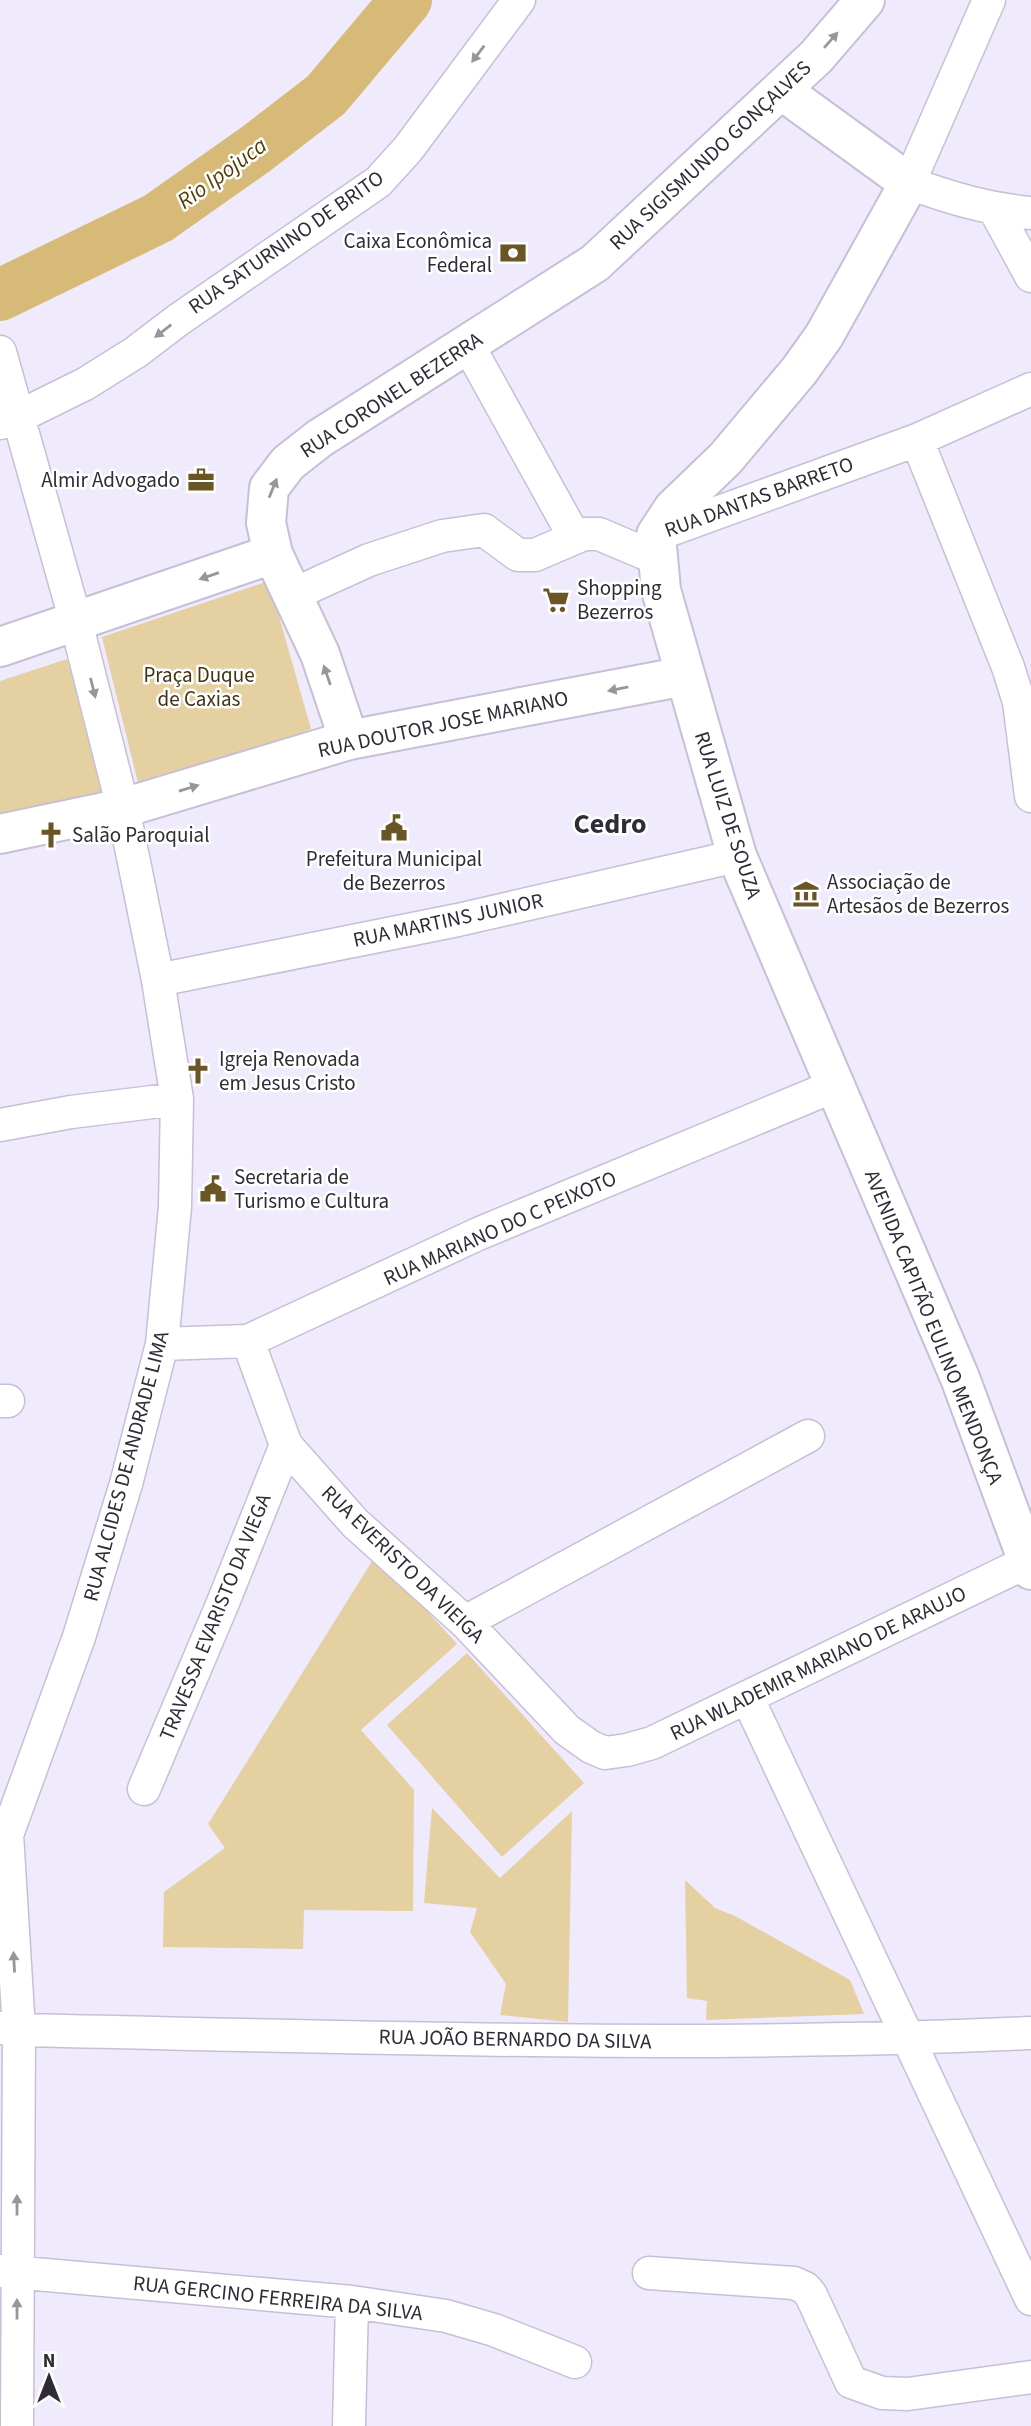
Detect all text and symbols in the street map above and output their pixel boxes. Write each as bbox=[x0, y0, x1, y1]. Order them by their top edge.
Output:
one-way arrow bbox=[823, 31, 839, 49]
one-way arrow bbox=[471, 45, 486, 63]
street label: RUA SIGISMUNDO GONÇALVES bbox=[602, 53, 818, 257]
water label: Rio Ipojuca bbox=[170, 129, 274, 217]
street label: RUA SATURNINO DE BRITO bbox=[182, 163, 390, 321]
place label: Caixa Econômica Federal bbox=[344, 226, 492, 280]
bank icon: Caixa Econômica Federal bbox=[498, 238, 528, 268]
one-way arrow bbox=[155, 323, 173, 338]
street label: RUA CORONEL BEZERRA bbox=[294, 324, 489, 465]
street label: RUA DANTAS BARRETO bbox=[660, 449, 858, 545]
place label: Almir Advogado bbox=[41, 465, 180, 495]
office icon: Almir Advogado bbox=[186, 465, 216, 495]
one-way arrow bbox=[267, 477, 278, 498]
one-way arrow bbox=[198, 571, 219, 582]
place label: Shopping Bezerros bbox=[577, 573, 662, 627]
supermarket icon: Shopping Bezerros bbox=[541, 585, 571, 615]
park label: Praça Duque de Caxias bbox=[143, 660, 255, 714]
one-way arrow bbox=[321, 665, 332, 686]
one-way arrow bbox=[88, 677, 99, 699]
street label: RUA DOUTOR JOSE MARIANO bbox=[315, 683, 571, 765]
one-way arrow bbox=[606, 684, 628, 695]
street label: RUA LUIZ DE SOUZA bbox=[687, 727, 769, 903]
one-way arrow bbox=[178, 783, 199, 793]
district label: Cedro bbox=[573, 804, 647, 844]
public building icon: Prefeitura Municipal de Bezerros bbox=[379, 813, 409, 843]
church icon: Salão Paroquial bbox=[36, 820, 66, 850]
place label: Salão Paroquial bbox=[72, 820, 210, 850]
place label: Prefeitura Municipal de Bezerros bbox=[306, 844, 482, 898]
place label: Associação de Artesãos de Bezerros bbox=[827, 867, 1010, 921]
museum icon: Associação de Artesãos de Bezerros bbox=[791, 879, 821, 909]
street label: RUA MARTINS JUNIOR bbox=[350, 885, 546, 955]
place label: Igreja Renovada em Jesus Cristo bbox=[219, 1044, 360, 1098]
church icon: Igreja Renovada em Jesus Cristo bbox=[183, 1056, 213, 1086]
place label: Secretaria de Turismo e Cultura bbox=[234, 1162, 389, 1216]
street label: RUA MARIANO DO C PEIXOTO bbox=[379, 1163, 621, 1293]
street label: AVENIDA CAPITÃO EULINO MENDONÇA bbox=[857, 1165, 1011, 1489]
public building icon: Secretaria de Turismo e Cultura bbox=[198, 1174, 228, 1204]
street label: RUA ALCIDES DE ANDRADE LIMA bbox=[75, 1327, 177, 1604]
street label: RUA EVERISTO DA VIEIGA bbox=[315, 1478, 492, 1650]
street label: TRAVESSA EVARISTO DA VIEGA bbox=[152, 1488, 279, 1745]
street label: RUA WLADEMIR MARIANO DE ARAUJO bbox=[665, 1578, 971, 1748]
one-way arrow bbox=[9, 1951, 20, 1973]
street label: RUA JOÃO BERNARDO DA SILVA bbox=[378, 2022, 652, 2056]
one-way arrow bbox=[11, 2194, 23, 2216]
street label: RUA GERCINO FERREIRA DA SILVA bbox=[132, 2268, 425, 2328]
one-way arrow bbox=[11, 2297, 23, 2319]
north arrow bbox=[14, 2342, 84, 2412]
text: N bbox=[43, 2348, 55, 2375]

